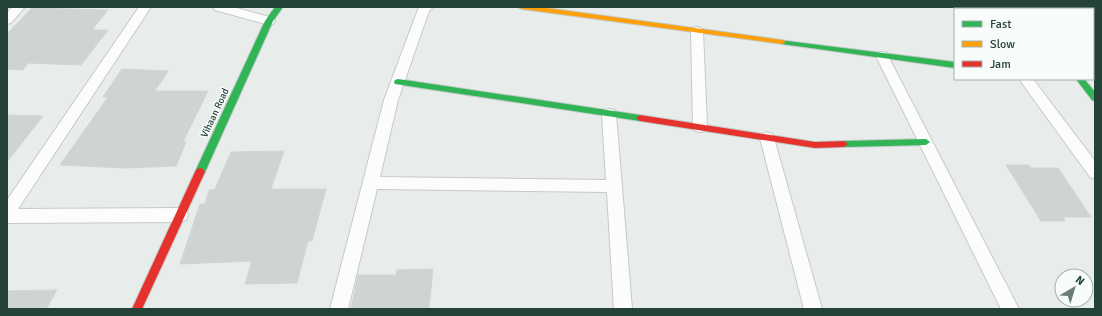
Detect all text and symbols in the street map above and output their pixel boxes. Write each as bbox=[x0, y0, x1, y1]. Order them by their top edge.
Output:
legend bbox=[954, 8, 1094, 80]
text: Fast bbox=[990, 17, 1011, 32]
text: Slow bbox=[990, 37, 1015, 52]
text: Jam bbox=[990, 57, 1011, 72]
street label: Vihaan Road bbox=[198, 86, 232, 140]
north arrow bbox=[1054, 268, 1094, 308]
text: N bbox=[1073, 273, 1087, 288]

